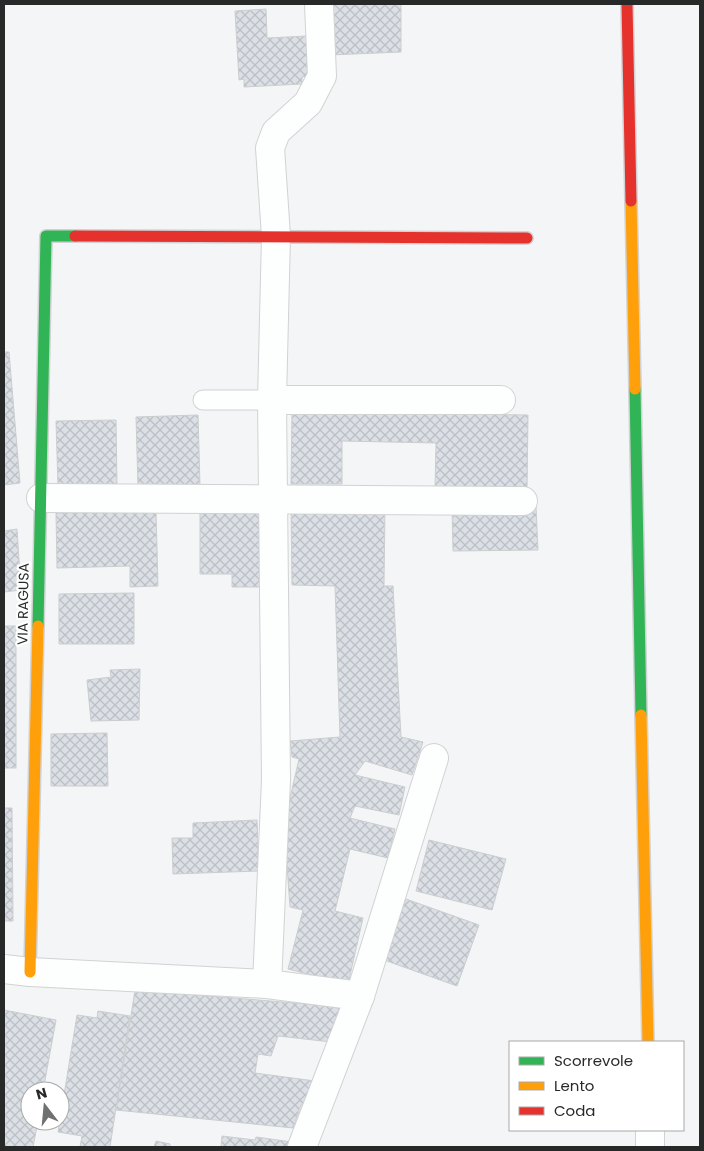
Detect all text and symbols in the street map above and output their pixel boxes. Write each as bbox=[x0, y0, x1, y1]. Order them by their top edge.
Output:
street label: VIA RAGUSA bbox=[12, 563, 34, 645]
legend bbox=[509, 1041, 684, 1131]
text: Scorrevole bbox=[554, 1050, 633, 1071]
text: Lento bbox=[554, 1075, 594, 1096]
north arrow bbox=[20, 1081, 70, 1131]
text: N bbox=[34, 1082, 49, 1105]
text: Coda bbox=[554, 1100, 595, 1121]

